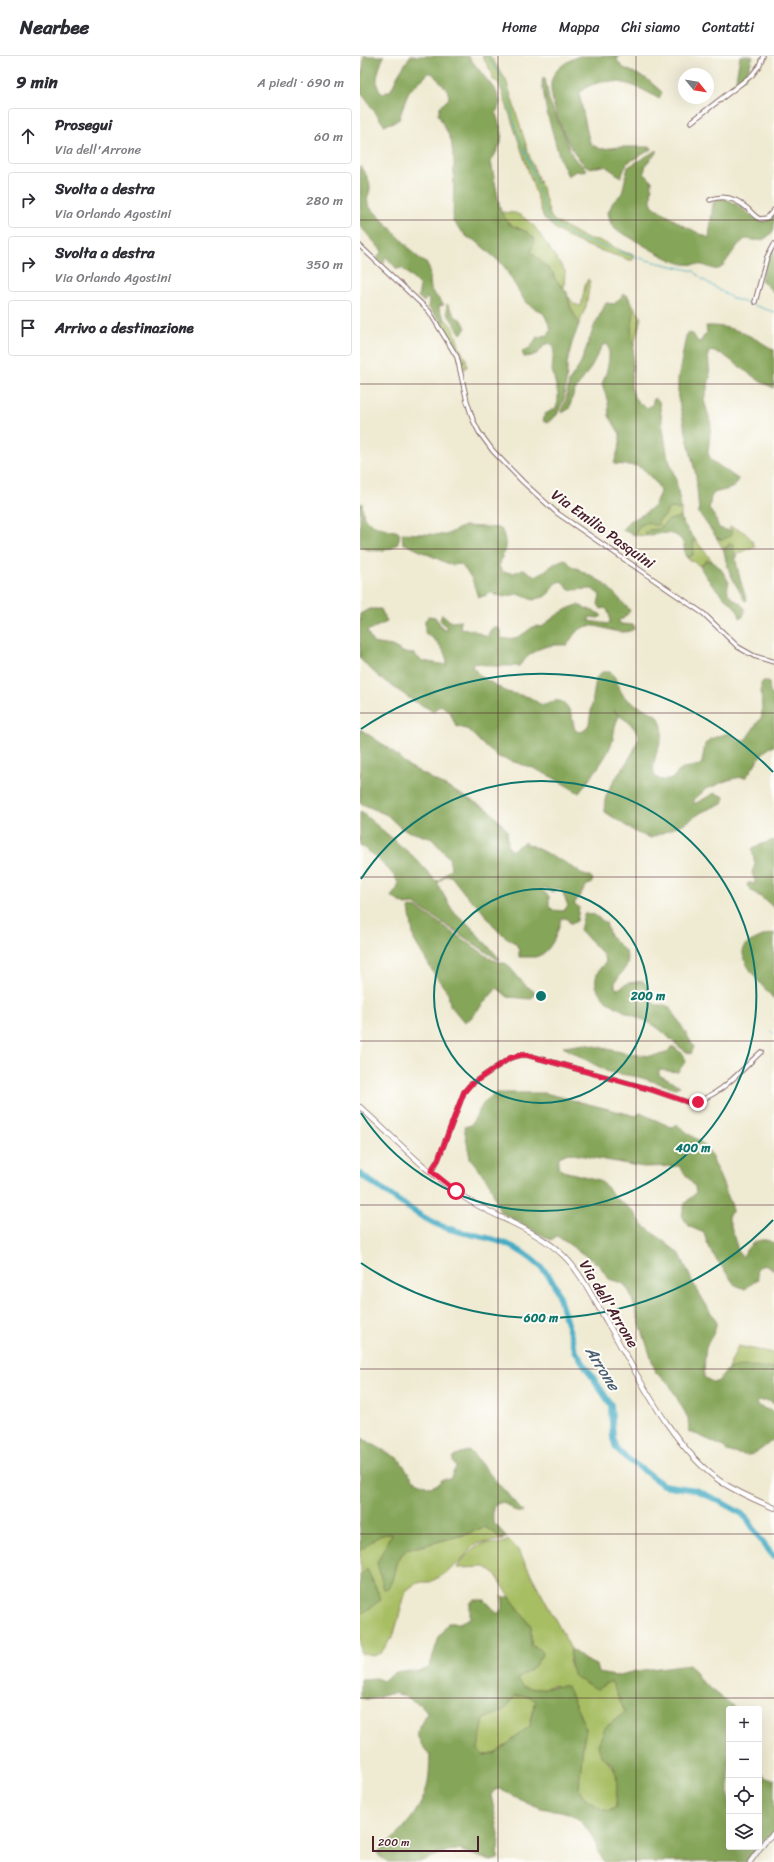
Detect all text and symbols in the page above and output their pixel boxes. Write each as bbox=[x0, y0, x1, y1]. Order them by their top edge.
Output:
text: Nearbee bbox=[20, 11, 89, 44]
text: Home bbox=[502, 15, 537, 40]
text: Mappa bbox=[559, 15, 599, 40]
text: Chi siamo bbox=[621, 15, 680, 40]
text: Contatti bbox=[702, 15, 754, 40]
text: 9 min bbox=[16, 67, 58, 97]
north arrow bbox=[678, 68, 714, 104]
text: A piedi · 690 m bbox=[257, 71, 344, 94]
text: Prosegui bbox=[55, 112, 112, 138]
icon: ahead bbox=[17, 125, 39, 147]
text: 60 m bbox=[314, 125, 343, 148]
text: Via dell'Arrone bbox=[55, 138, 141, 161]
text: Svolta a destra bbox=[55, 176, 154, 202]
icon: right bbox=[17, 189, 39, 211]
text: 280 m bbox=[306, 189, 343, 212]
text: Via Orlando Agostini bbox=[55, 202, 171, 225]
text: Svolta a destra bbox=[55, 240, 154, 266]
icon: right bbox=[17, 253, 39, 275]
text: 350 m bbox=[306, 253, 343, 276]
text: Via Orlando Agostini bbox=[55, 266, 171, 289]
text: Arrivo a destinazione bbox=[55, 315, 194, 341]
icon: arrive bbox=[17, 317, 39, 339]
street label: Via Emilio Pasquini bbox=[546, 482, 661, 576]
text: 200 m bbox=[630, 985, 666, 1007]
centre of rings bbox=[534, 989, 548, 1003]
route end bbox=[689, 1093, 707, 1111]
text: 400 m bbox=[674, 1137, 711, 1159]
route start bbox=[447, 1182, 465, 1200]
street label: Via dell'Arrone bbox=[572, 1255, 646, 1354]
text: 600 m bbox=[523, 1307, 559, 1329]
water label: Arrone bbox=[577, 1339, 629, 1398]
map controls bbox=[726, 1706, 762, 1850]
button: + bbox=[726, 1706, 762, 1742]
button: − bbox=[726, 1742, 762, 1778]
button: locate bbox=[726, 1778, 762, 1814]
button: layers bbox=[726, 1814, 762, 1850]
text: 200 m bbox=[378, 1833, 410, 1852]
scale bar bbox=[372, 1834, 479, 1853]

